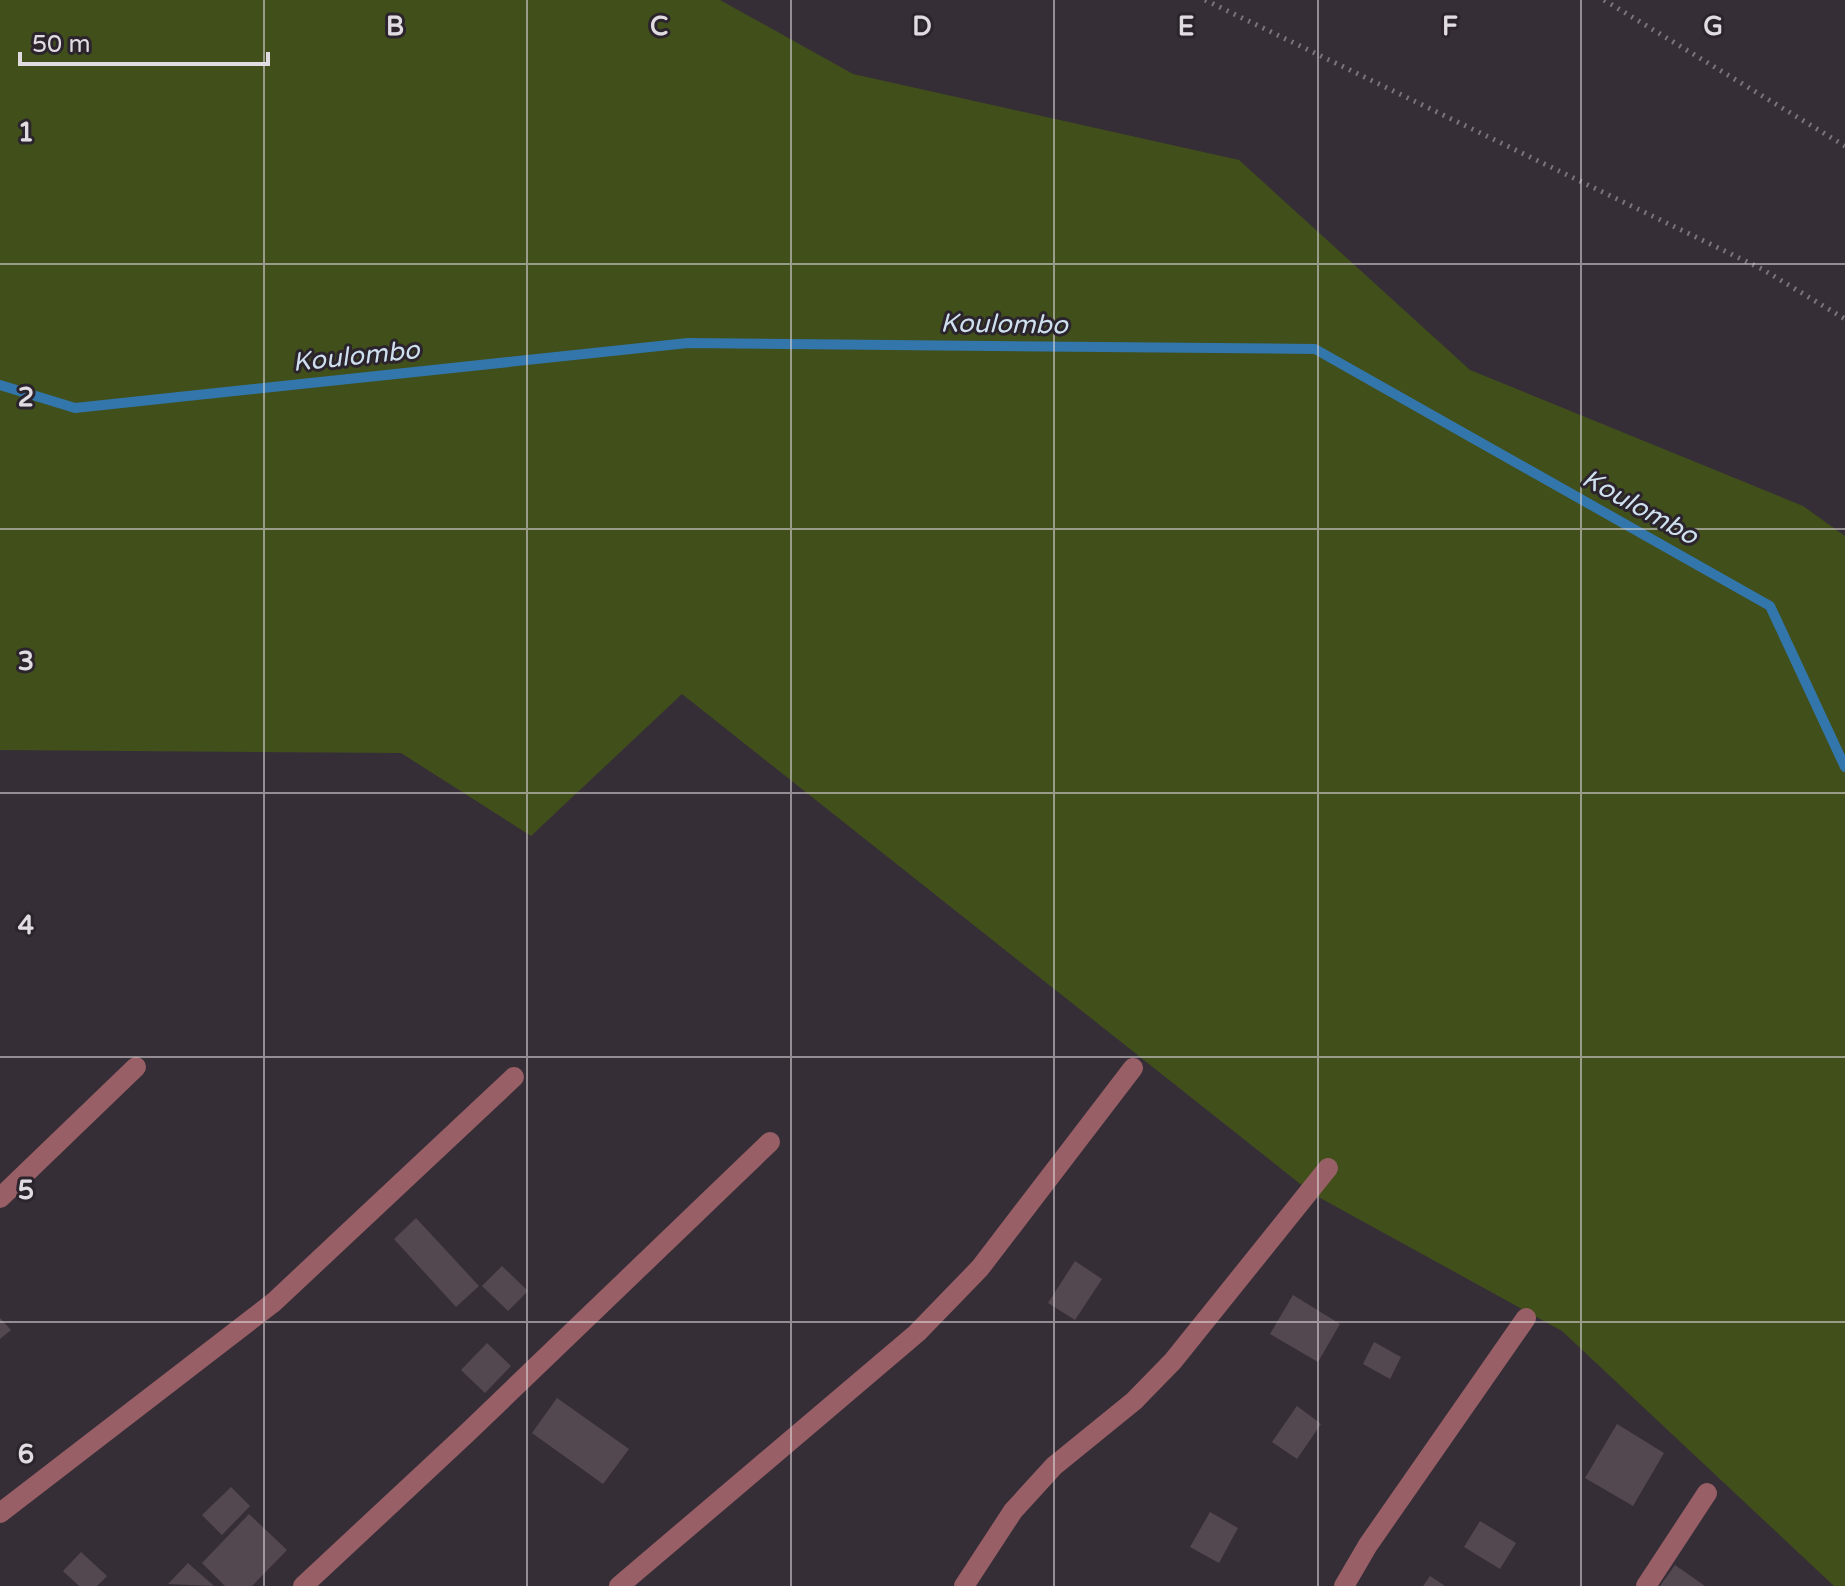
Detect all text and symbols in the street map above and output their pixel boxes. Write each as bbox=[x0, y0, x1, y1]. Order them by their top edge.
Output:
text: B bbox=[386, 11, 404, 42]
text: C bbox=[650, 11, 668, 42]
text: D bbox=[912, 11, 932, 42]
text: E bbox=[1178, 11, 1194, 42]
text: F bbox=[1442, 11, 1458, 42]
text: G bbox=[1703, 11, 1723, 42]
scale bar bbox=[20, 16, 268, 66]
text: 50 m bbox=[32, 30, 90, 59]
text: 1 bbox=[18, 117, 34, 148]
water label: Koulombo bbox=[940, 307, 1069, 341]
water label: Koulombo bbox=[291, 334, 422, 378]
text: 2 bbox=[18, 382, 34, 413]
water label: Koulombo bbox=[1577, 463, 1704, 552]
text: 3 bbox=[18, 646, 34, 677]
text: 4 bbox=[18, 910, 34, 941]
text: 5 bbox=[18, 1175, 34, 1206]
text: 6 bbox=[18, 1439, 34, 1470]

